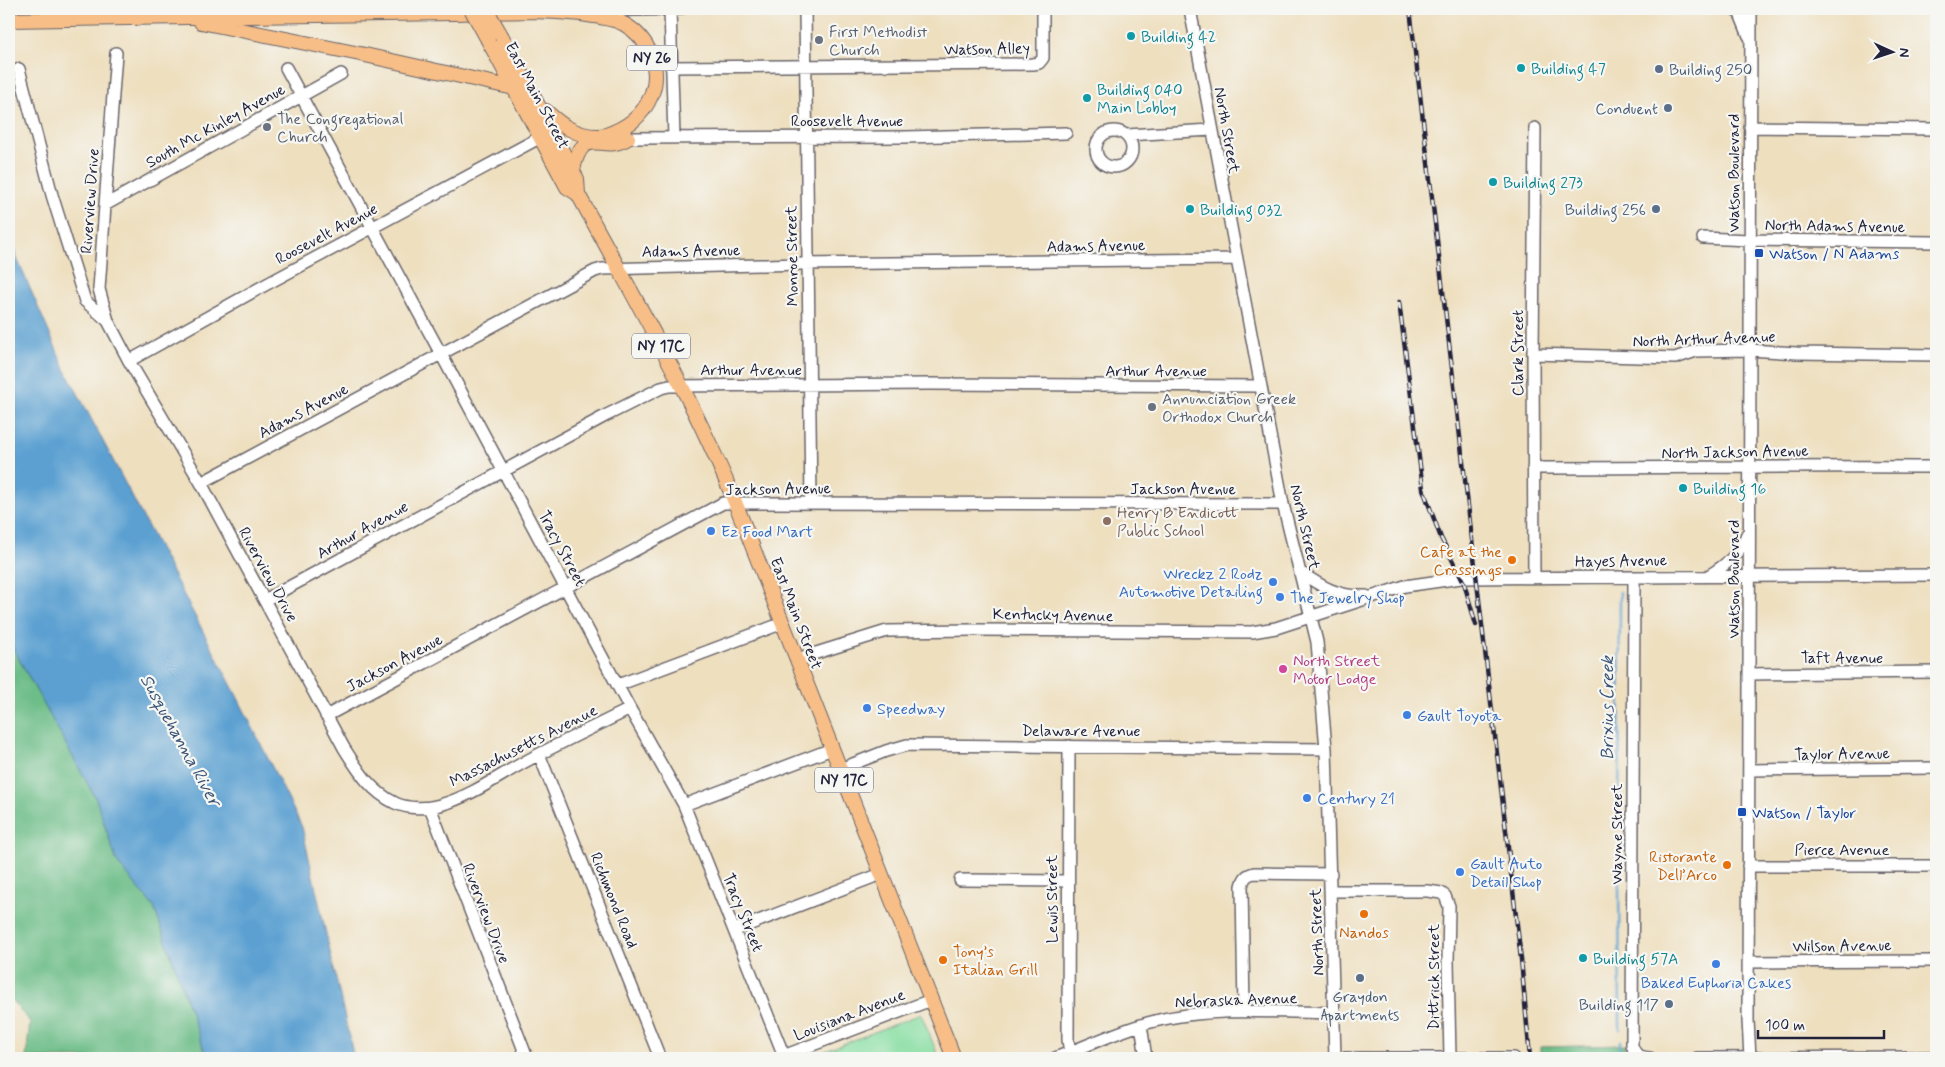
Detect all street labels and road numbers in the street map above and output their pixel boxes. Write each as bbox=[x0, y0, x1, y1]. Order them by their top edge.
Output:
street label: East Main Street bbox=[500, 38, 574, 153]
street label: Watson Alley bbox=[944, 38, 1030, 61]
road number: NY 26 bbox=[627, 46, 677, 70]
street label: South Mc Kinley Avenue bbox=[142, 79, 290, 173]
street label: North Street bbox=[1209, 85, 1245, 176]
street label: Roosevelt Avenue bbox=[791, 111, 903, 132]
street label: Watson Boulevard bbox=[1724, 114, 1745, 232]
street label: Riverview Drive bbox=[76, 148, 105, 255]
street label: Roosevelt Avenue bbox=[272, 199, 381, 270]
street label: Monroe Street bbox=[781, 205, 804, 306]
street label: North Adams Avenue bbox=[1765, 215, 1906, 238]
street label: Adams Avenue bbox=[1046, 235, 1146, 258]
street label: Adams Avenue bbox=[641, 240, 741, 263]
street label: Clark Street bbox=[1508, 310, 1529, 396]
street label: North Arthur Avenue bbox=[1632, 327, 1776, 352]
road number: NY 17C bbox=[632, 334, 690, 358]
street label: Arthur Avenue bbox=[700, 360, 802, 381]
street label: Arthur Avenue bbox=[1105, 361, 1207, 382]
street label: Adams Avenue bbox=[255, 379, 353, 444]
street label: North Jackson Avenue bbox=[1661, 441, 1809, 464]
street label: Jackson Avenue bbox=[725, 478, 832, 501]
street label: Jackson Avenue bbox=[1130, 479, 1236, 500]
street label: North Street bbox=[1284, 482, 1325, 573]
street label: Arthur Avenue bbox=[313, 496, 412, 564]
street label: Tracy Street bbox=[533, 507, 590, 590]
street label: Watson Boulevard bbox=[1724, 520, 1745, 638]
street label: Riverview Drive bbox=[233, 523, 302, 626]
street label: Hayes Avenue bbox=[1575, 550, 1668, 573]
street label: East Main Street bbox=[765, 554, 827, 673]
street label: Kentucky Avenue bbox=[992, 604, 1114, 627]
street label: Jackson Avenue bbox=[343, 629, 447, 697]
street label: Taft Avenue bbox=[1801, 648, 1883, 669]
street label: Massachusetts Avenue bbox=[446, 700, 601, 793]
street label: Delaware Avenue bbox=[1022, 721, 1140, 742]
street label: Taylor Avenue bbox=[1794, 743, 1891, 766]
road number: NY 17C bbox=[815, 768, 873, 792]
street label: Wayne Street bbox=[1607, 783, 1628, 884]
street label: Pierce Avenue bbox=[1795, 840, 1889, 861]
street label: Richmond Road bbox=[585, 849, 642, 952]
street label: Lewis Street bbox=[1042, 854, 1063, 943]
street label: Riverview Drive bbox=[457, 860, 514, 967]
street label: Tracy Street bbox=[717, 870, 768, 955]
street label: North Street bbox=[1305, 887, 1330, 976]
street label: Dittrick Street bbox=[1424, 923, 1445, 1030]
street label: Wilson Avenue bbox=[1792, 935, 1892, 958]
street label: Louisiana Avenue bbox=[791, 984, 908, 1046]
street label: Nebraska Avenue bbox=[1174, 988, 1298, 1013]

